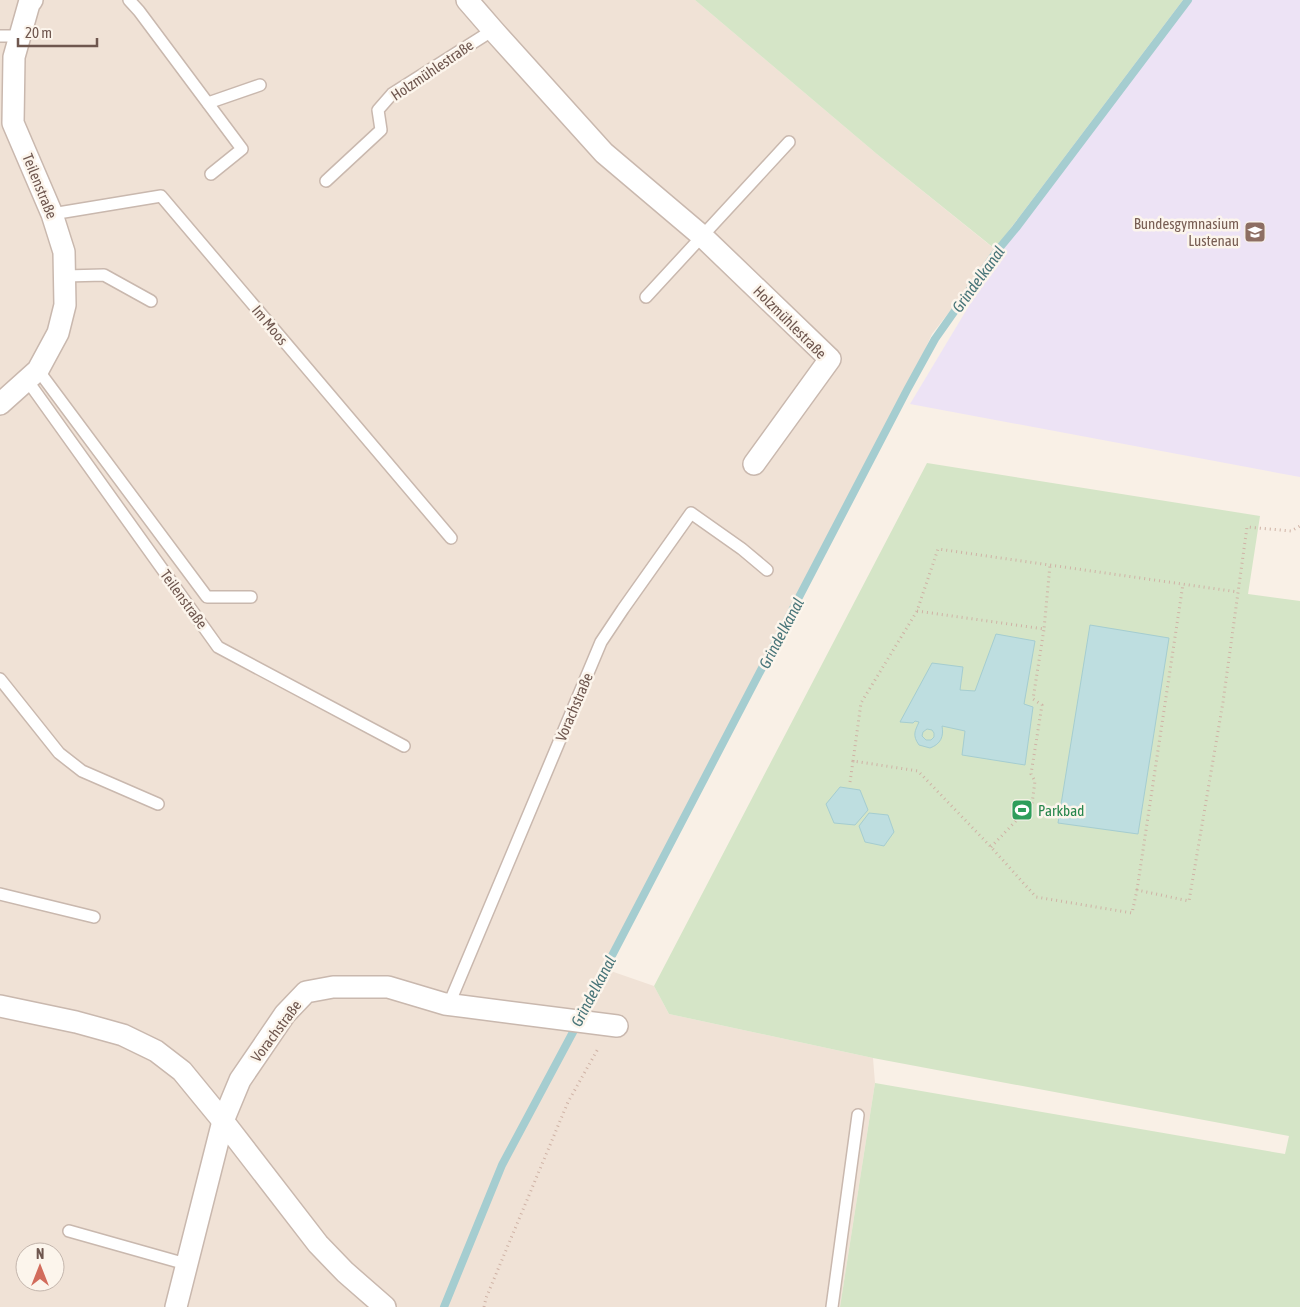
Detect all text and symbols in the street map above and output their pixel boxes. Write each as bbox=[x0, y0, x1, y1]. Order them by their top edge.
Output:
scale bar bbox=[18, 15, 96, 47]
text: 20 m bbox=[25, 24, 52, 41]
street label: Holzmühlestraße bbox=[388, 36, 477, 104]
street label: Teilenstraße bbox=[19, 151, 61, 221]
place label: Bundesgymnasium Lustenau bbox=[1134, 215, 1239, 249]
school or university icon: Bundesgymnasium Lustenau bbox=[1243, 220, 1267, 244]
water label: Grindelkanal bbox=[948, 242, 1008, 316]
street label: Holzmühlestraße bbox=[750, 282, 830, 362]
street label: Im Moos bbox=[249, 302, 291, 348]
street label: Teilenstraße bbox=[157, 566, 211, 632]
water label: Grindelkanal bbox=[755, 595, 807, 671]
street label: Vorachstraße bbox=[552, 670, 596, 744]
sports icon: Parkbad bbox=[1010, 798, 1034, 822]
place label: Parkbad bbox=[1038, 802, 1084, 819]
water label: Grindelkanal bbox=[567, 953, 619, 1029]
street label: Vorachstraße bbox=[247, 997, 305, 1065]
north arrow bbox=[15, 1242, 65, 1292]
text: N bbox=[36, 1246, 44, 1262]

